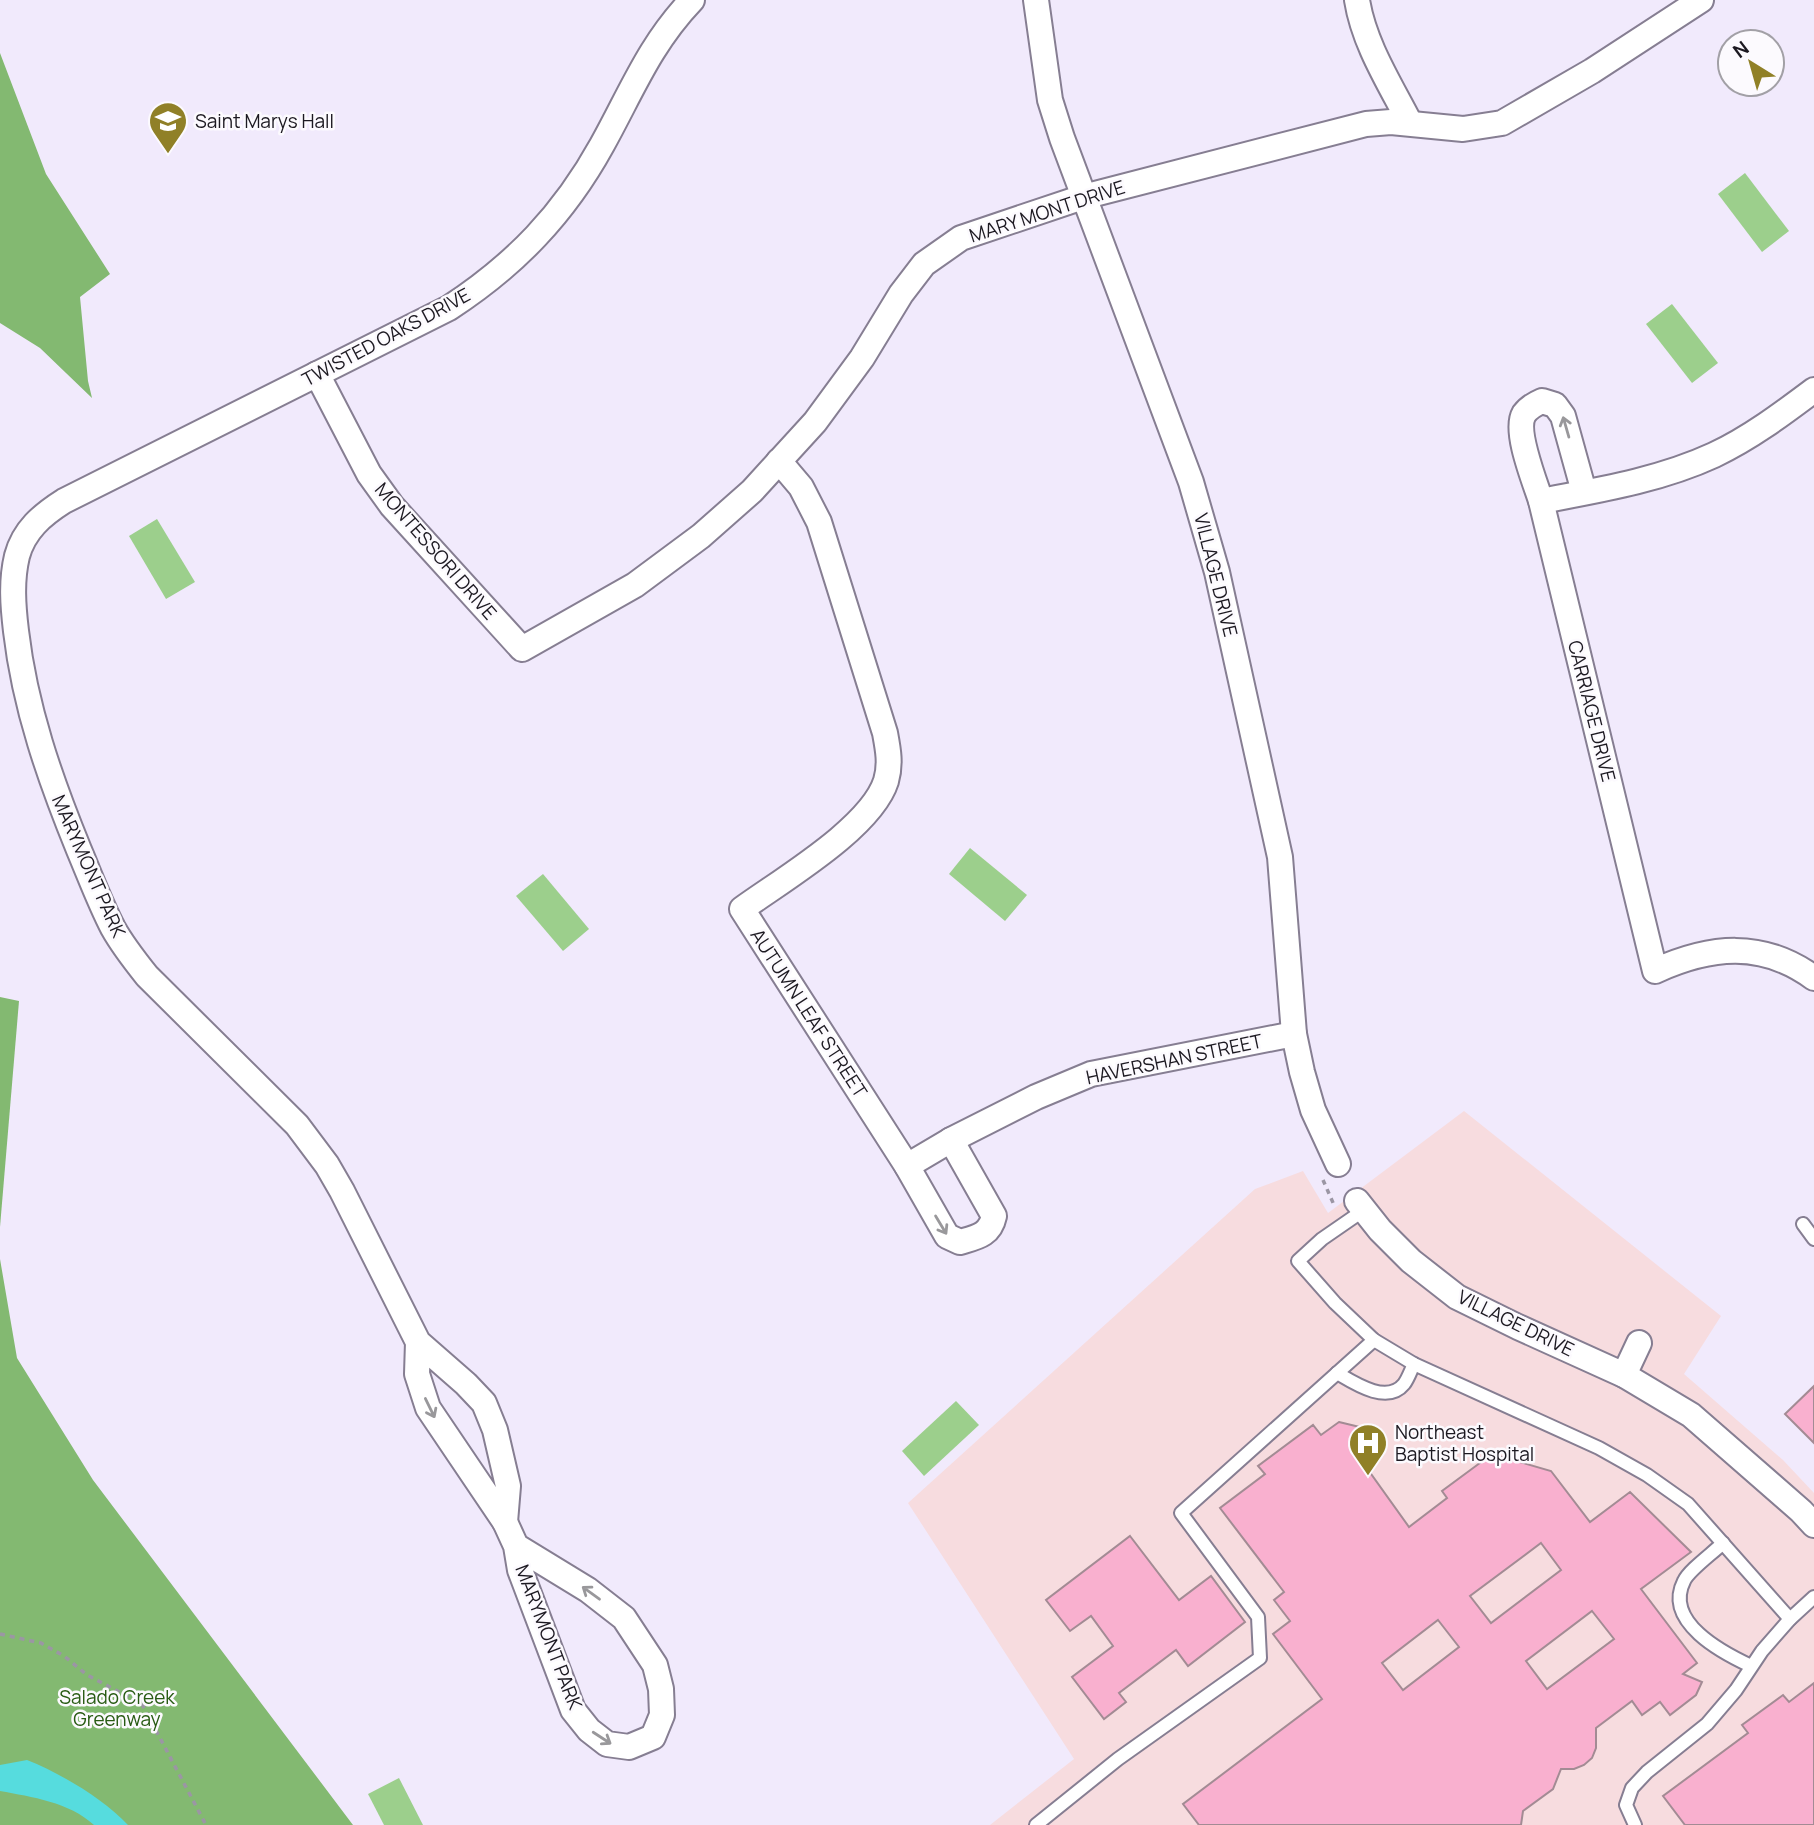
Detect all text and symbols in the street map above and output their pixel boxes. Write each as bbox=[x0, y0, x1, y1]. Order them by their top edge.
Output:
north arrow bbox=[1716, 28, 1786, 98]
text: N bbox=[1727, 35, 1754, 64]
school or university icon: Saint Marys Hall bbox=[147, 100, 189, 155]
place label: Saint Marys Hall bbox=[195, 108, 334, 134]
street label: MARY MONT DRIVE bbox=[966, 174, 1128, 248]
street label: TWISTED OAKS DRIVE bbox=[297, 282, 475, 392]
one-way arrow bbox=[1558, 416, 1571, 438]
street label: MONTESSORI DRIVE bbox=[369, 477, 503, 625]
street label: VILLAGE DRIVE bbox=[1188, 510, 1244, 640]
street label: CARRIAGE DRIVE bbox=[1562, 638, 1622, 784]
street label: MARYMONT PARK bbox=[46, 791, 132, 942]
street label: AUTUMN LEAF STREET bbox=[745, 924, 874, 1103]
street label: HAVERSHAN STREET bbox=[1083, 1027, 1265, 1090]
one-way arrow bbox=[935, 1215, 949, 1235]
street label: VILLAGE DRIVE bbox=[1453, 1284, 1579, 1362]
one-way arrow bbox=[423, 1397, 437, 1418]
place label: Northeast Baptist Hospital bbox=[1395, 1419, 1534, 1467]
hospital icon: Northeast Baptist Hospital bbox=[1347, 1422, 1389, 1477]
street label: MARYMONT PARK bbox=[509, 1561, 589, 1714]
one-way arrow bbox=[582, 1586, 601, 1600]
park label: Salado Creek Greenway bbox=[59, 1684, 175, 1732]
one-way arrow bbox=[592, 1731, 611, 1746]

